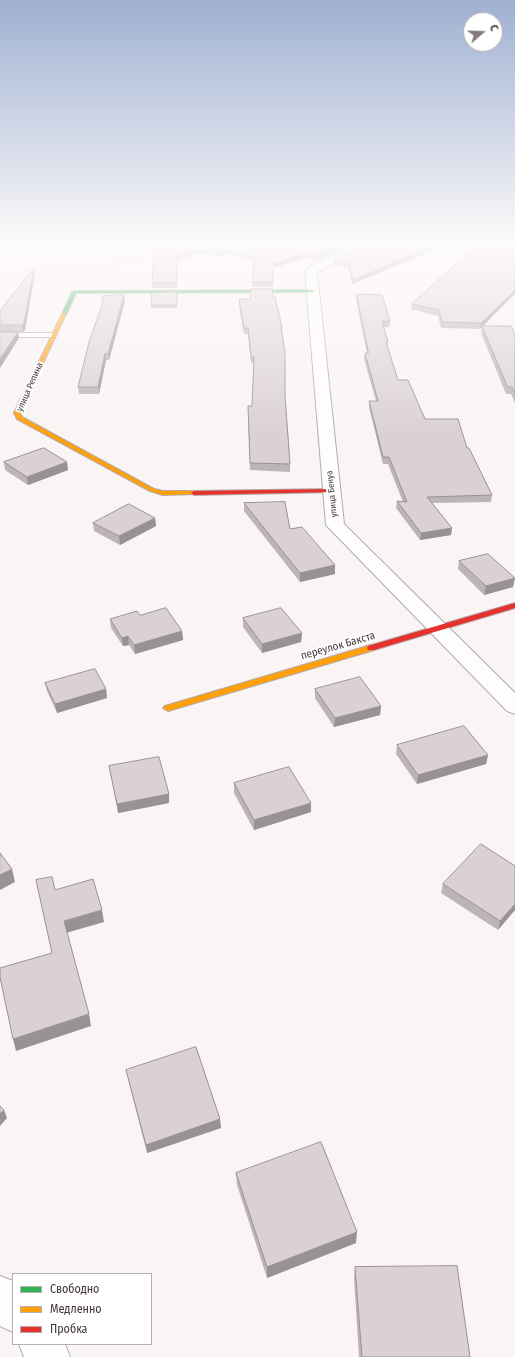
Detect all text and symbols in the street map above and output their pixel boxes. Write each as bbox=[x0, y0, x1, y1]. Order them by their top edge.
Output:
north arrow bbox=[463, 12, 503, 52]
text: С bbox=[487, 23, 501, 33]
street label: улица Репина bbox=[14, 361, 46, 413]
street label: улица Бенуа bbox=[324, 470, 340, 518]
street label: переулок Бакста bbox=[299, 629, 377, 663]
legend bbox=[12, 1273, 152, 1345]
text: Свободно bbox=[50, 1282, 99, 1296]
text: Медленно bbox=[50, 1302, 102, 1316]
text: Пробка bbox=[50, 1322, 88, 1336]

